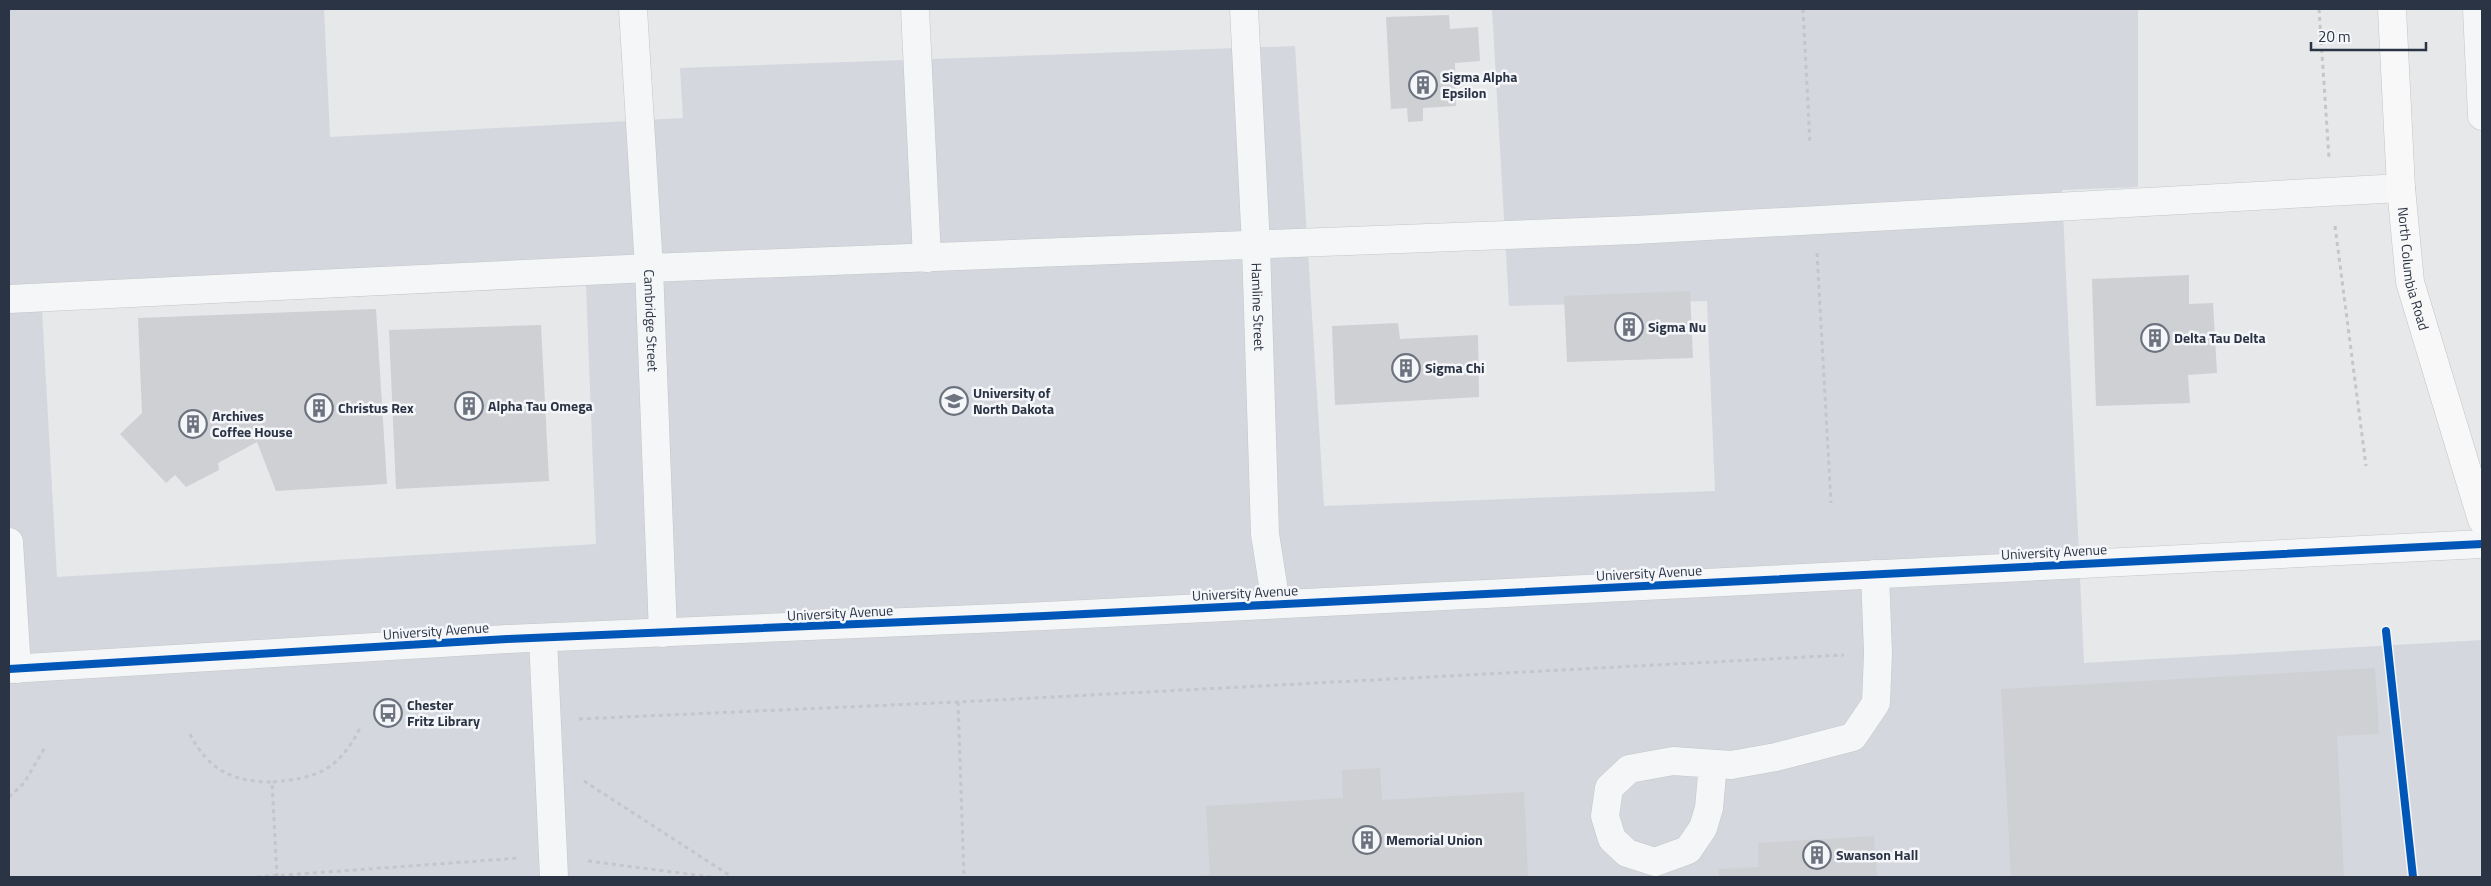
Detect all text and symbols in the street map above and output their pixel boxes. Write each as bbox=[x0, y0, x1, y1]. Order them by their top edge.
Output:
scale bar bbox=[2311, 20, 2426, 52]
text: 20 m bbox=[2318, 25, 2351, 48]
place label: Sigma Alpha Epsilon bbox=[1442, 66, 1517, 103]
building icon: Sigma Alpha Epsilon bbox=[1408, 70, 1438, 100]
street label: North Columbia Road bbox=[2393, 206, 2435, 333]
street label: Hamline Street bbox=[1247, 262, 1270, 351]
street label: Cambridge Street bbox=[639, 269, 664, 372]
building icon: Sigma Nu bbox=[1614, 312, 1644, 342]
place label: Sigma Nu bbox=[1648, 316, 1706, 337]
building icon: Delta Tau Delta bbox=[2140, 323, 2170, 353]
place label: Delta Tau Delta bbox=[2174, 327, 2266, 348]
building icon: Sigma Chi bbox=[1391, 353, 1421, 383]
place label: Sigma Chi bbox=[1425, 357, 1485, 378]
place label: University of North Dakota bbox=[973, 382, 1054, 419]
school or university icon: University of North Dakota bbox=[939, 386, 969, 416]
building icon: Alpha Tau Omega bbox=[454, 391, 484, 421]
building icon: Christus Rex bbox=[304, 393, 334, 423]
place label: Alpha Tau Omega bbox=[488, 395, 593, 416]
place label: Christus Rex bbox=[338, 397, 414, 418]
place label: Archives Coffee House bbox=[212, 405, 293, 442]
building icon: Archives Coffee House bbox=[178, 409, 208, 439]
street label: University Avenue bbox=[2000, 538, 2108, 565]
street label: University Avenue bbox=[1595, 559, 1703, 586]
street label: University Avenue bbox=[1191, 579, 1299, 606]
street label: University Avenue bbox=[786, 599, 894, 626]
street label: University Avenue bbox=[382, 616, 490, 645]
place label: Chester Fritz Library bbox=[407, 694, 480, 731]
bus stop icon: Chester Fritz Library bbox=[373, 698, 403, 728]
building icon: Memorial Union bbox=[1352, 825, 1382, 855]
place label: Memorial Union bbox=[1386, 829, 1483, 850]
building icon: Swanson Hall bbox=[1802, 840, 1832, 870]
place label: Swanson Hall bbox=[1836, 844, 1918, 865]

